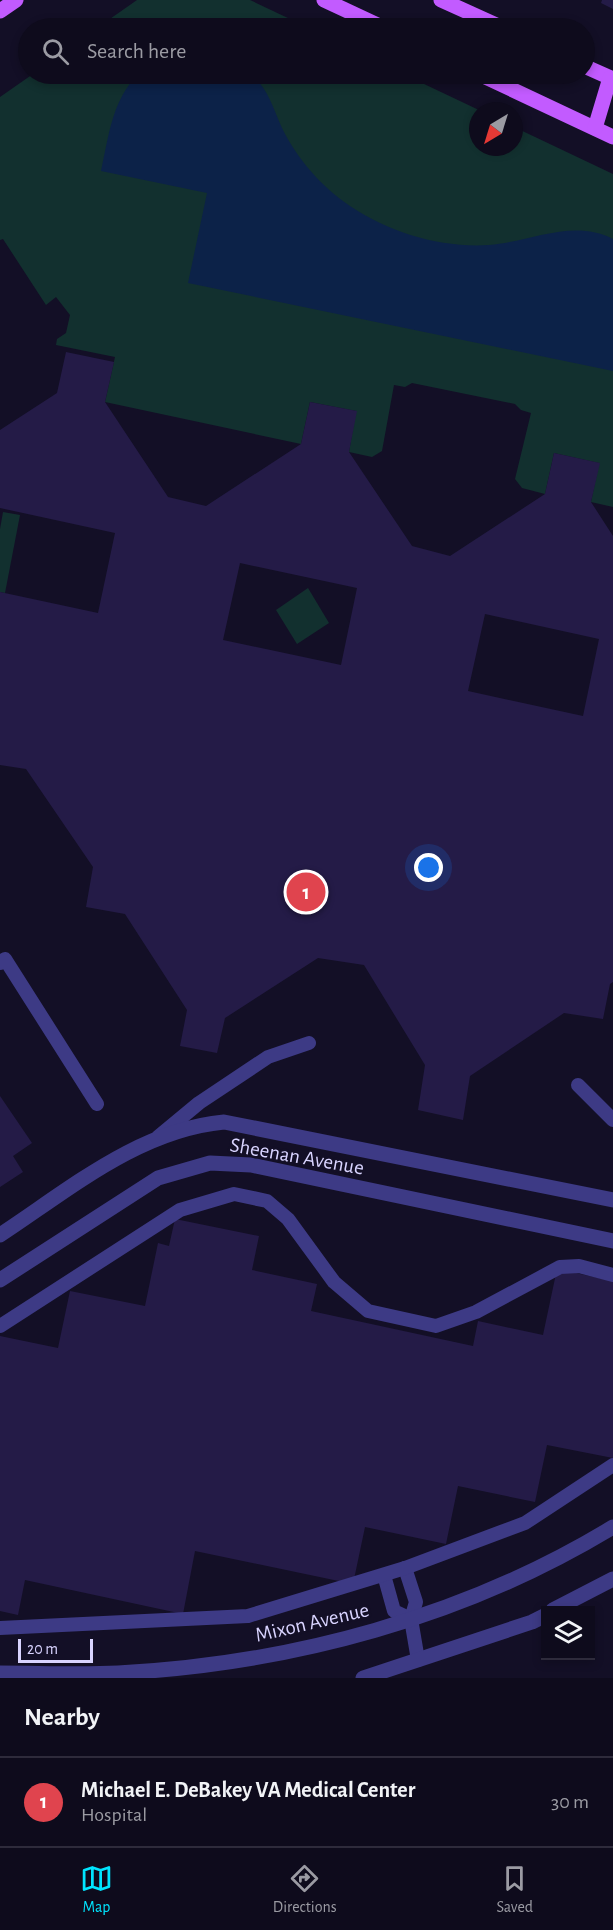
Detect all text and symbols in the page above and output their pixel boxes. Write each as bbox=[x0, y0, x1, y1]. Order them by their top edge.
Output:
search box bbox=[18, 18, 595, 84]
icon: search bbox=[39, 35, 72, 68]
text: Search here bbox=[87, 40, 186, 62]
north arrow bbox=[469, 102, 523, 156]
your location bbox=[414, 853, 443, 882]
pin: 1 bbox=[286, 870, 326, 914]
street label: Sheenan Avenue bbox=[228, 1134, 366, 1179]
street label: Mixon Avenue bbox=[253, 1599, 371, 1646]
map controls bbox=[541, 1606, 595, 1660]
button: layers bbox=[541, 1606, 595, 1660]
scale bar bbox=[18, 1636, 93, 1664]
text: 20 m bbox=[27, 1641, 58, 1657]
text: Nearby bbox=[24, 1704, 100, 1730]
text: Michael E. DeBakey VA Medical Center bbox=[81, 1779, 415, 1801]
text: 1 bbox=[40, 1792, 47, 1812]
text: 30 m bbox=[551, 1792, 589, 1812]
text: Hospital bbox=[81, 1805, 147, 1825]
tab: Map bbox=[80, 1862, 113, 1917]
tab: Directions bbox=[273, 1862, 337, 1917]
tab: Saved bbox=[496, 1862, 533, 1917]

